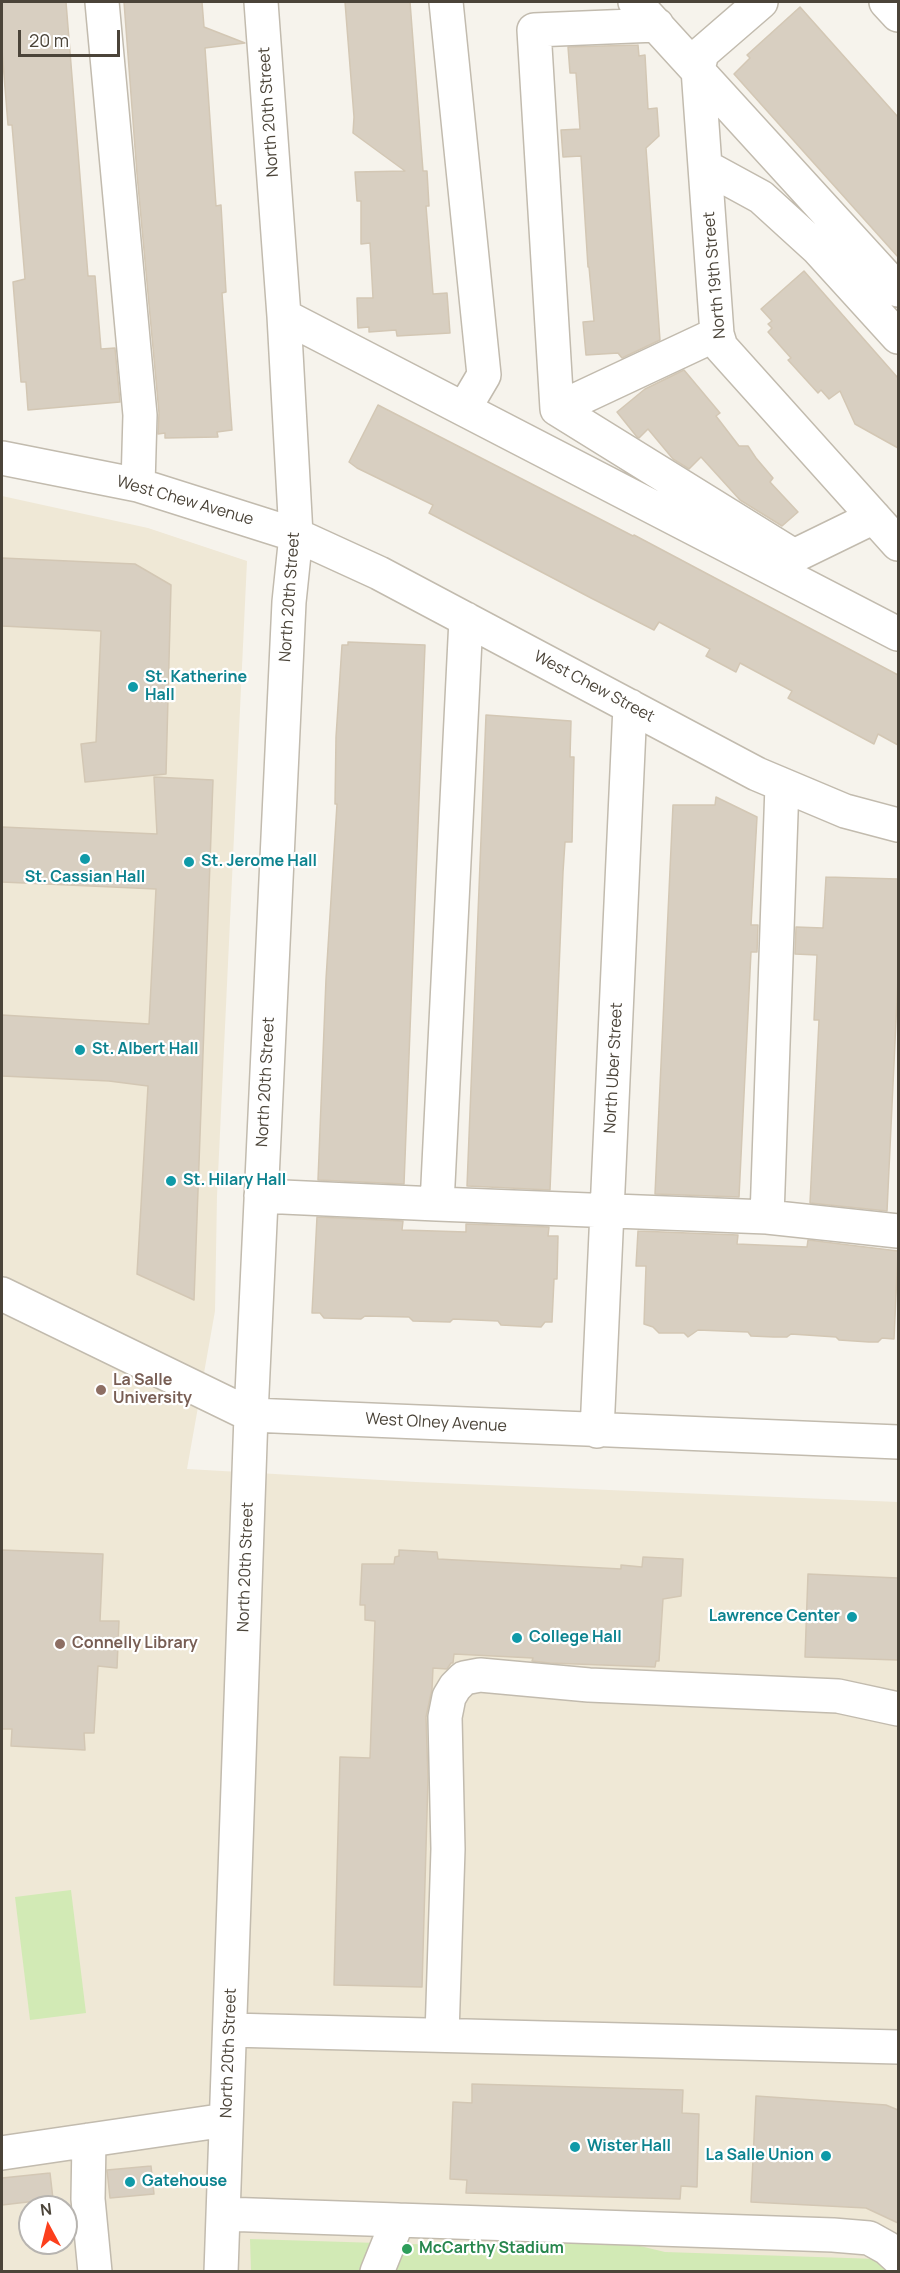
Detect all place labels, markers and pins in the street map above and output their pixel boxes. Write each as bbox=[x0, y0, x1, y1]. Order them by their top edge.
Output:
place label: St. Katherine Hall bbox=[145, 668, 247, 706]
marker: St. Katherine Hall bbox=[126, 680, 140, 694]
marker: St. Cassian Hall bbox=[78, 852, 92, 866]
place label: St. Jerome Hall bbox=[201, 852, 317, 872]
marker: St. Jerome Hall bbox=[182, 855, 196, 869]
place label: St. Cassian Hall bbox=[25, 868, 145, 888]
place label: St. Albert Hall bbox=[92, 1040, 198, 1060]
marker: St. Albert Hall bbox=[73, 1043, 87, 1057]
place label: St. Hilary Hall bbox=[183, 1171, 286, 1191]
marker: St. Hilary Hall bbox=[164, 1174, 178, 1188]
place label: La Salle University bbox=[113, 1371, 192, 1409]
marker: La Salle University bbox=[94, 1383, 108, 1397]
place label: Lawrence Center bbox=[709, 1607, 840, 1627]
marker: Lawrence Center bbox=[845, 1610, 859, 1624]
place label: College Hall bbox=[529, 1628, 622, 1648]
marker: College Hall bbox=[510, 1631, 524, 1645]
place label: Connelly Library bbox=[72, 1634, 198, 1654]
marker: Connelly Library bbox=[53, 1637, 67, 1651]
place label: Wister Hall bbox=[587, 2137, 671, 2157]
marker: Wister Hall bbox=[568, 2140, 582, 2154]
place label: La Salle Union bbox=[706, 2146, 814, 2166]
marker: La Salle Union bbox=[819, 2149, 833, 2163]
place label: Gatehouse bbox=[142, 2172, 227, 2192]
marker: Gatehouse bbox=[123, 2175, 137, 2189]
place label: McCarthy Stadium bbox=[419, 2239, 564, 2259]
marker: McCarthy Stadium bbox=[400, 2242, 414, 2256]

